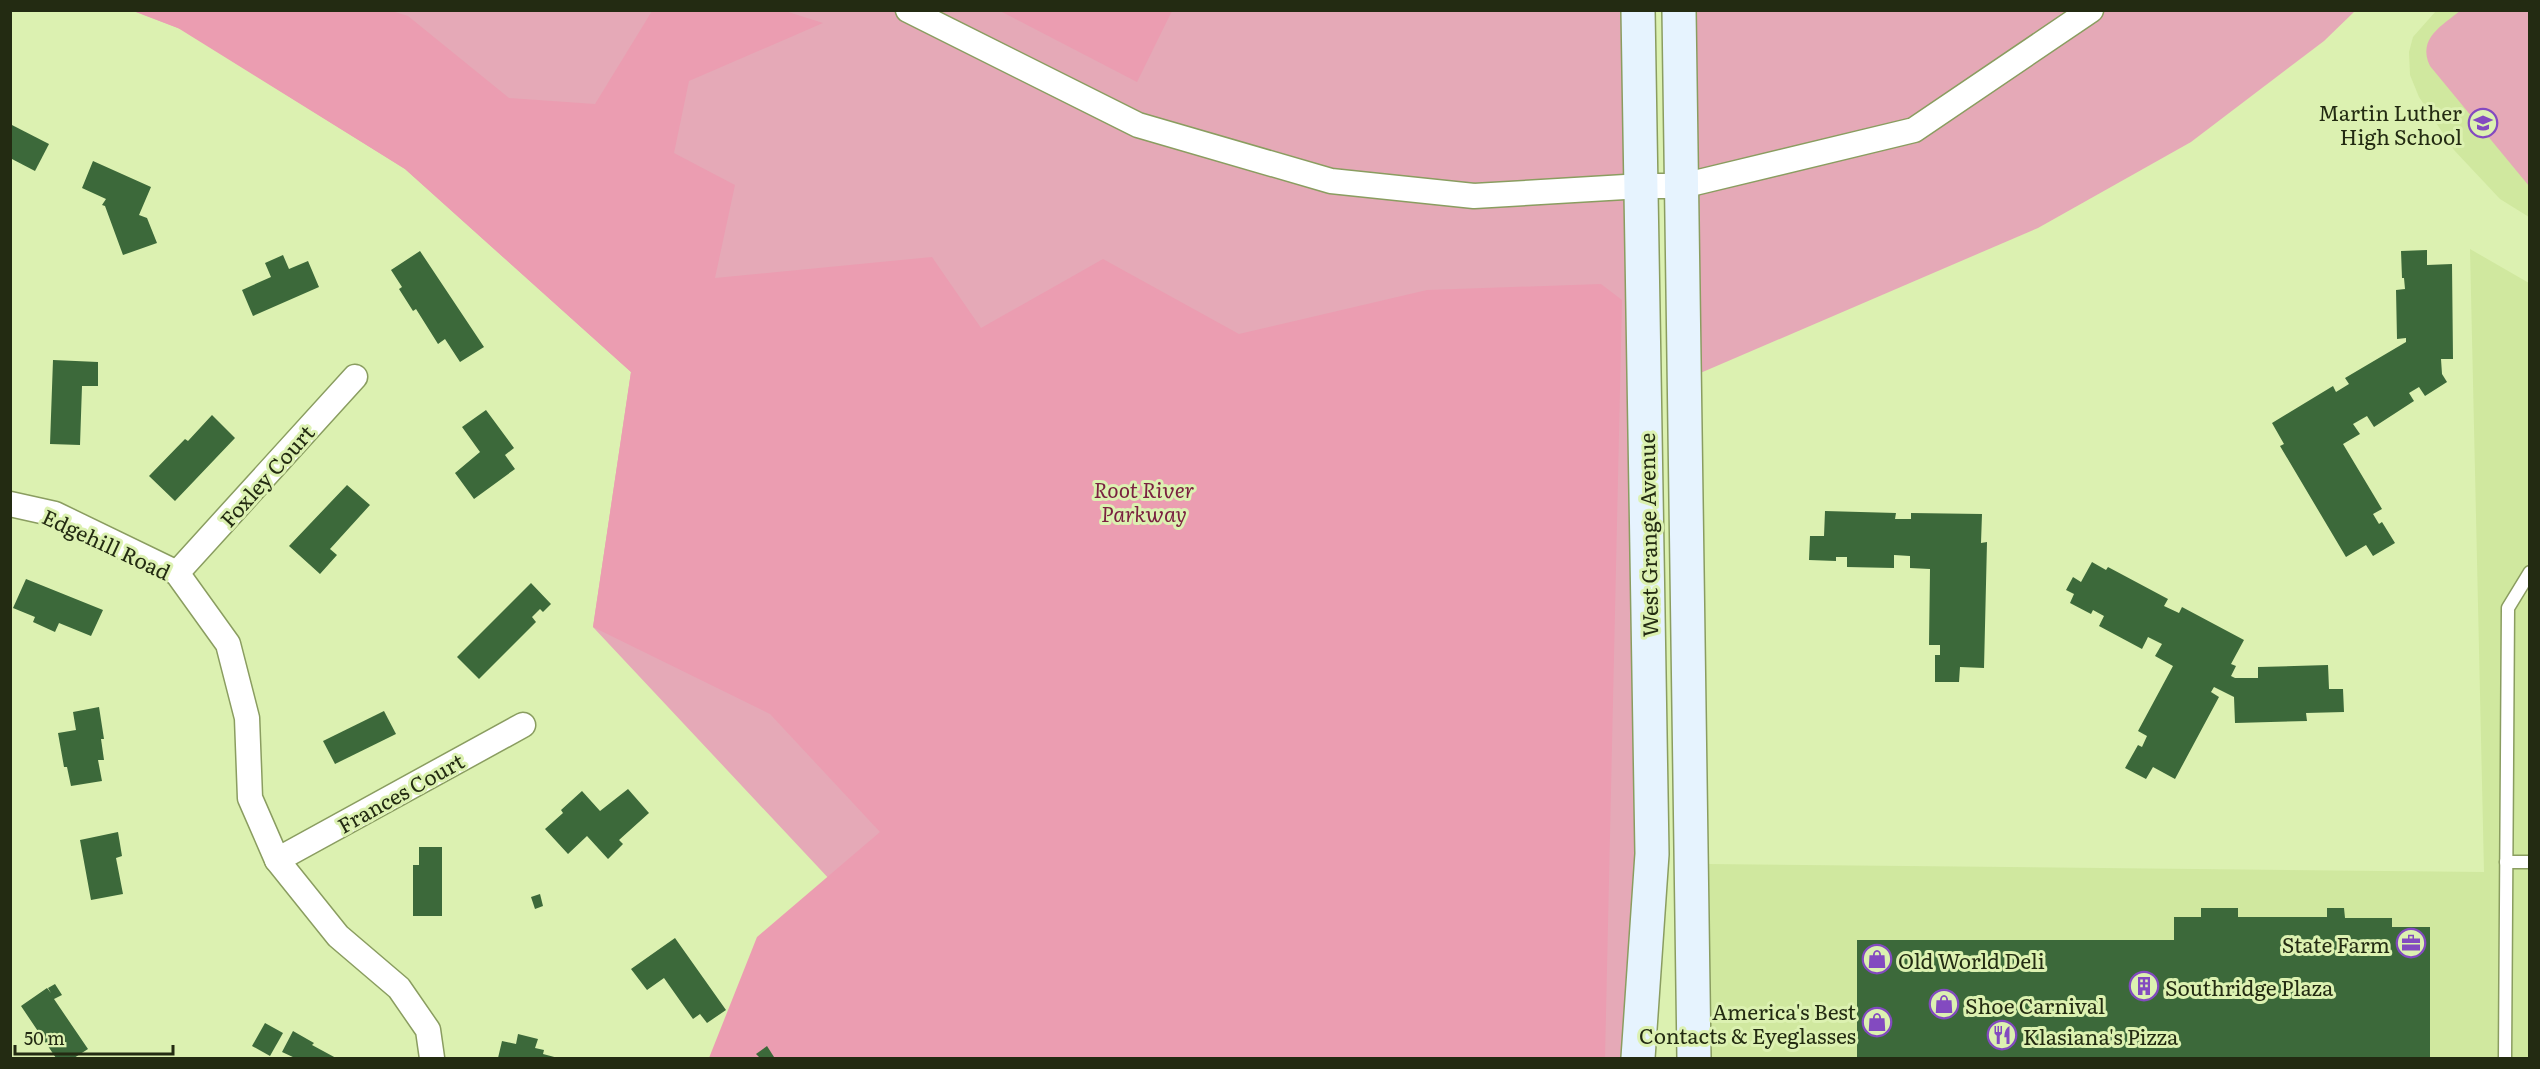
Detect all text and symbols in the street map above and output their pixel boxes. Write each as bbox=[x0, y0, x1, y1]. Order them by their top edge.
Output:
place label: Martin Luther High School bbox=[2318, 96, 2462, 151]
school or university icon: Martin Luther High School bbox=[2467, 107, 2499, 139]
street label: Foxley Court bbox=[212, 417, 321, 533]
street label: West Grange Avenue bbox=[1630, 432, 1664, 637]
park label: Root River Parkway bbox=[1094, 473, 1195, 528]
street label: Edgehill Road bbox=[38, 500, 176, 586]
street label: Frances Court bbox=[331, 744, 469, 840]
office icon: State Farm bbox=[2395, 927, 2427, 959]
place label: State Farm bbox=[2282, 928, 2390, 959]
shop icon: Old World Deli bbox=[1861, 943, 1893, 975]
place label: Old World Deli bbox=[1898, 944, 2045, 975]
building icon: Southridge Plaza bbox=[2128, 970, 2160, 1002]
place label: Southridge Plaza bbox=[2165, 971, 2334, 1002]
shop icon: Shoe Carnival bbox=[1928, 988, 1960, 1020]
place label: Shoe Carnival bbox=[1965, 989, 2105, 1020]
place label: America's Best Contacts & Eyeglasses bbox=[1639, 995, 1857, 1050]
shop icon: America's Best Contacts & Eyeglasses bbox=[1861, 1006, 1893, 1038]
scale bar bbox=[15, 1018, 172, 1056]
restaurant icon: Klasiana's Pizza bbox=[1986, 1019, 2018, 1051]
place label: Klasiana's Pizza bbox=[2023, 1020, 2179, 1051]
text: 50 m bbox=[24, 1024, 65, 1051]

